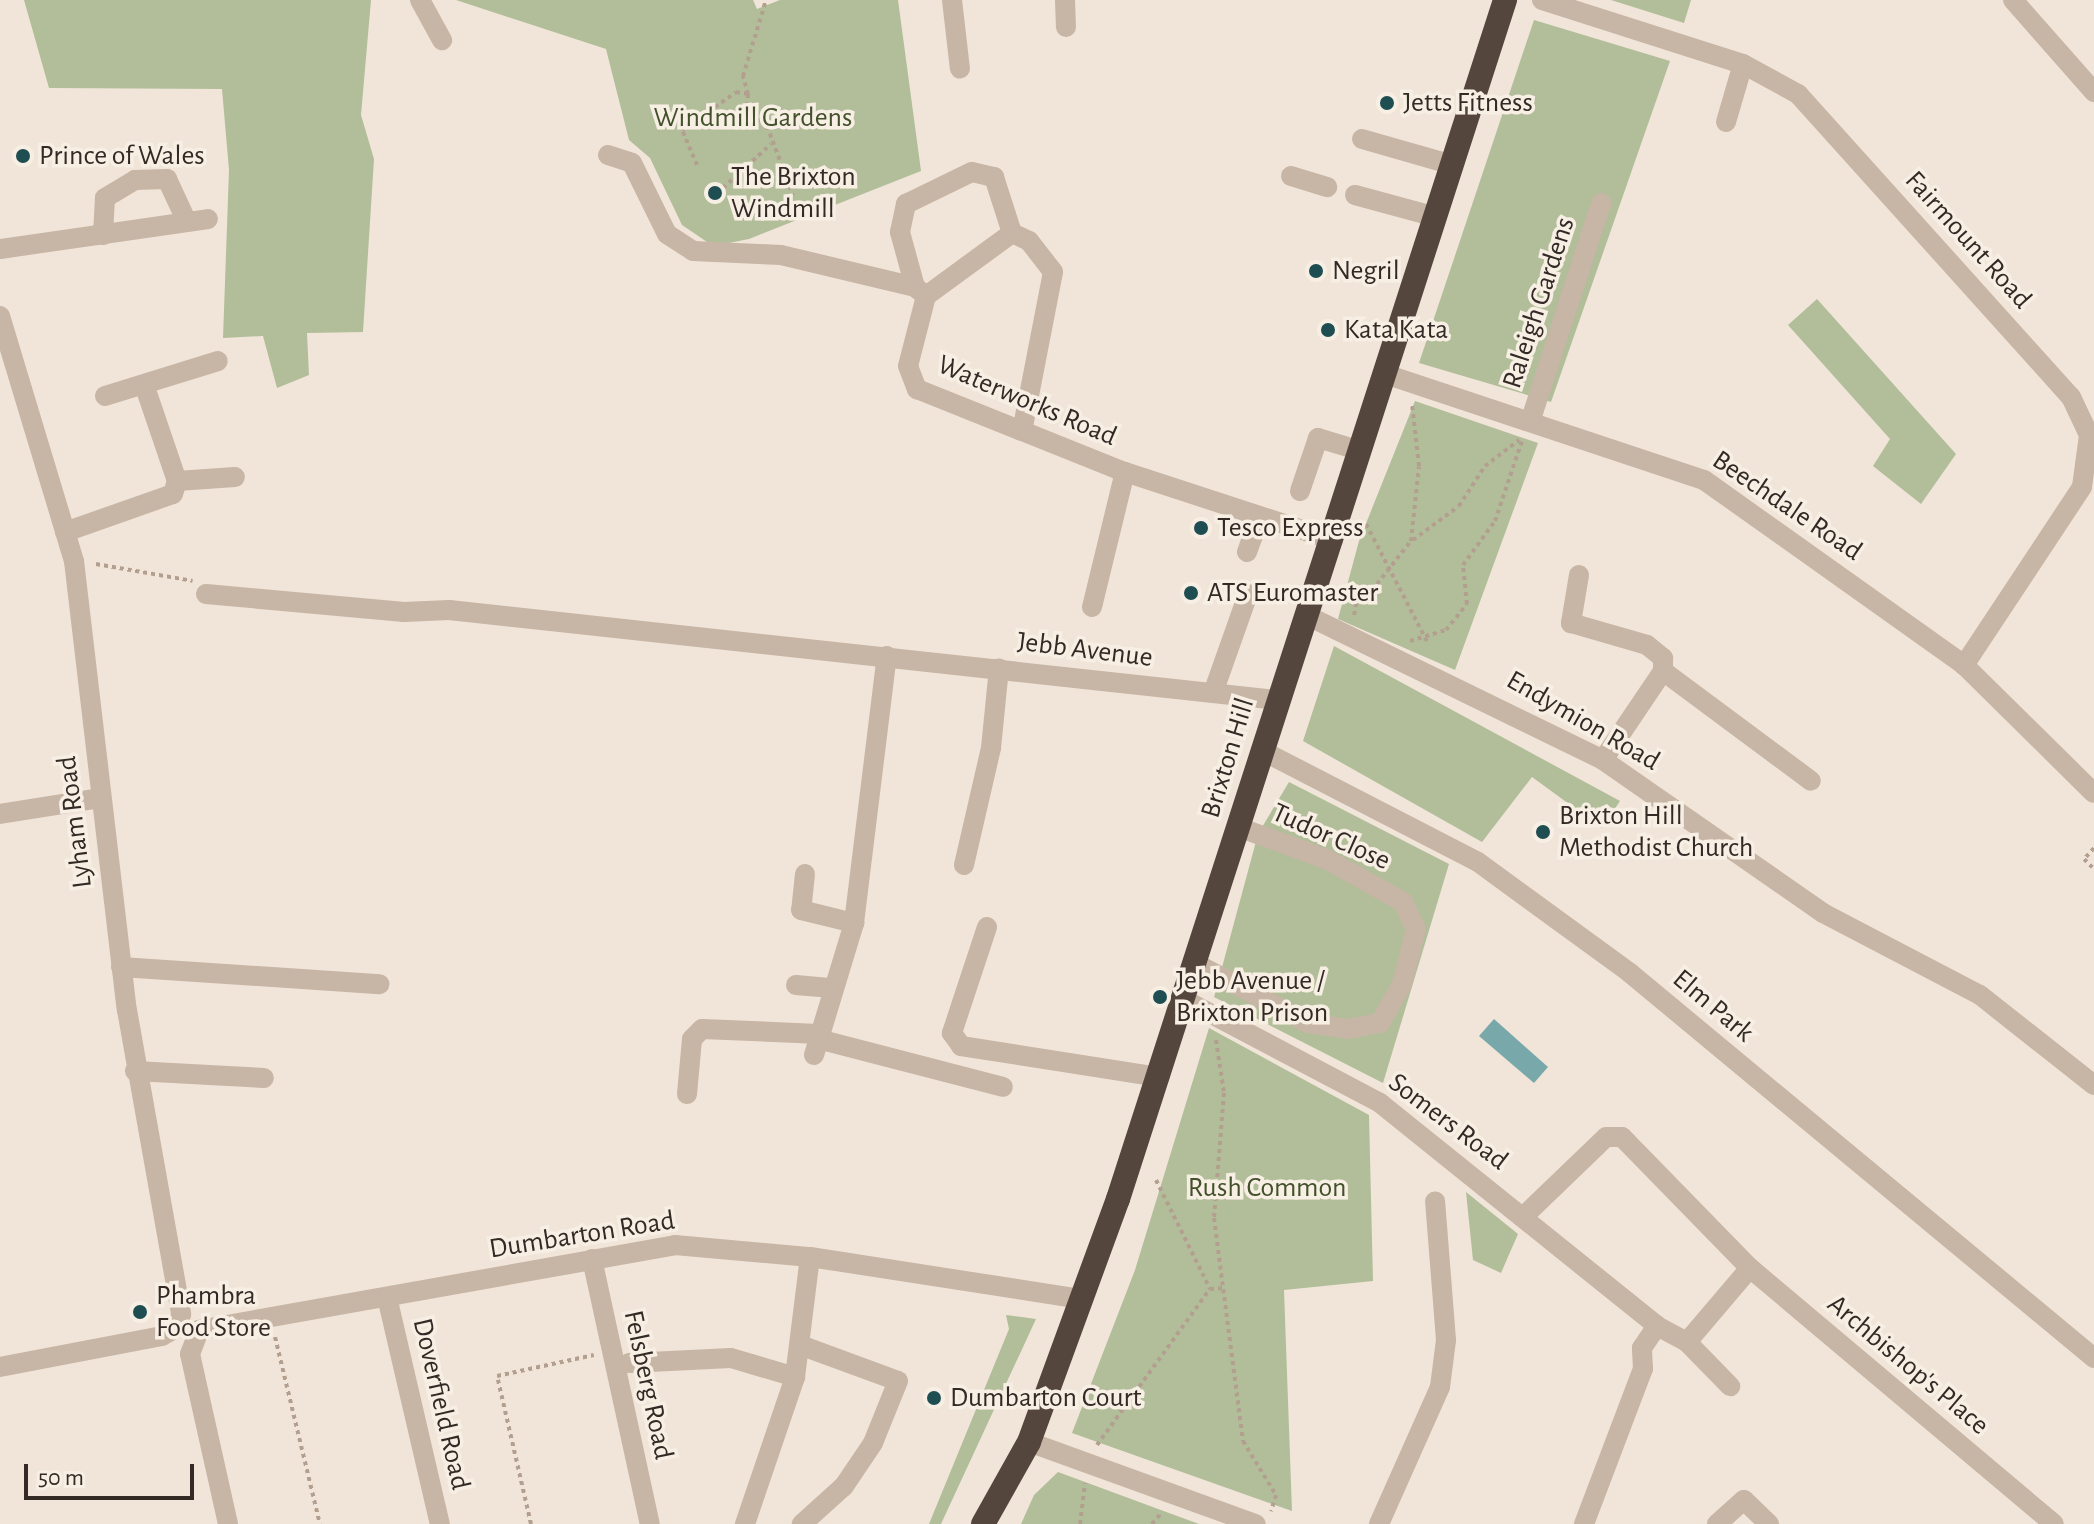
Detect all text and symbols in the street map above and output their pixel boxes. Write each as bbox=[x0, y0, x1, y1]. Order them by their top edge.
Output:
place label: Jetts Fitness bbox=[1403, 86, 1533, 120]
marker: Jetts Fitness bbox=[1378, 94, 1396, 112]
park label: Windmill Gardens bbox=[654, 101, 852, 135]
place label: Prince of Wales bbox=[39, 139, 205, 173]
marker: Prince of Wales bbox=[14, 147, 32, 165]
place label: The Brixton Windmill bbox=[731, 160, 856, 226]
street label: Fairmount Road bbox=[1897, 164, 2039, 316]
marker: The Brixton Windmill bbox=[706, 184, 724, 202]
street label: Raleigh Gardens bbox=[1496, 213, 1582, 393]
place label: Negril bbox=[1332, 254, 1400, 288]
marker: Negril bbox=[1307, 262, 1325, 280]
place label: Kata Kata bbox=[1344, 313, 1448, 347]
marker: Kata Kata bbox=[1319, 321, 1337, 339]
street label: Waterworks Road bbox=[932, 348, 1122, 454]
street label: Beechdale Road bbox=[1706, 444, 1868, 568]
place label: Tesco Express bbox=[1217, 511, 1364, 545]
marker: Tesco Express bbox=[1192, 519, 1210, 537]
place label: ATS Euromaster bbox=[1207, 576, 1378, 610]
marker: ATS Euromaster bbox=[1182, 584, 1200, 602]
street label: Jebb Avenue bbox=[1015, 625, 1155, 675]
street label: Endymion Road bbox=[1500, 664, 1666, 778]
street label: Brixton Hill bbox=[1194, 694, 1262, 822]
street label: Lyham Road bbox=[50, 754, 100, 890]
street label: Tudor Close bbox=[1267, 796, 1395, 878]
place label: Brixton Hill Methodist Church bbox=[1559, 799, 1753, 865]
marker: Brixton Hill Methodist Church bbox=[1534, 823, 1552, 841]
street label: Elm Park bbox=[1666, 962, 1760, 1050]
place label: Jebb Avenue / Brixton Prison bbox=[1176, 964, 1328, 1030]
marker: Jebb Avenue / Brixton Prison bbox=[1151, 988, 1169, 1006]
street label: Somers Road bbox=[1382, 1066, 1514, 1178]
park label: Rush Common bbox=[1188, 1171, 1346, 1205]
street label: Dumbarton Road bbox=[487, 1204, 677, 1266]
place label: Phambra Food Store bbox=[156, 1279, 271, 1345]
street label: Archbishop's Place bbox=[1820, 1288, 1996, 1442]
marker: Phambra Food Store bbox=[131, 1303, 149, 1321]
street label: Felsberg Road bbox=[616, 1307, 680, 1463]
street label: Doverfield Road bbox=[405, 1315, 477, 1493]
place label: Dumbarton Court bbox=[950, 1381, 1141, 1415]
marker: Dumbarton Court bbox=[925, 1389, 943, 1407]
scale bar bbox=[28, 1448, 198, 1498]
text: 50 m bbox=[38, 1466, 84, 1490]

